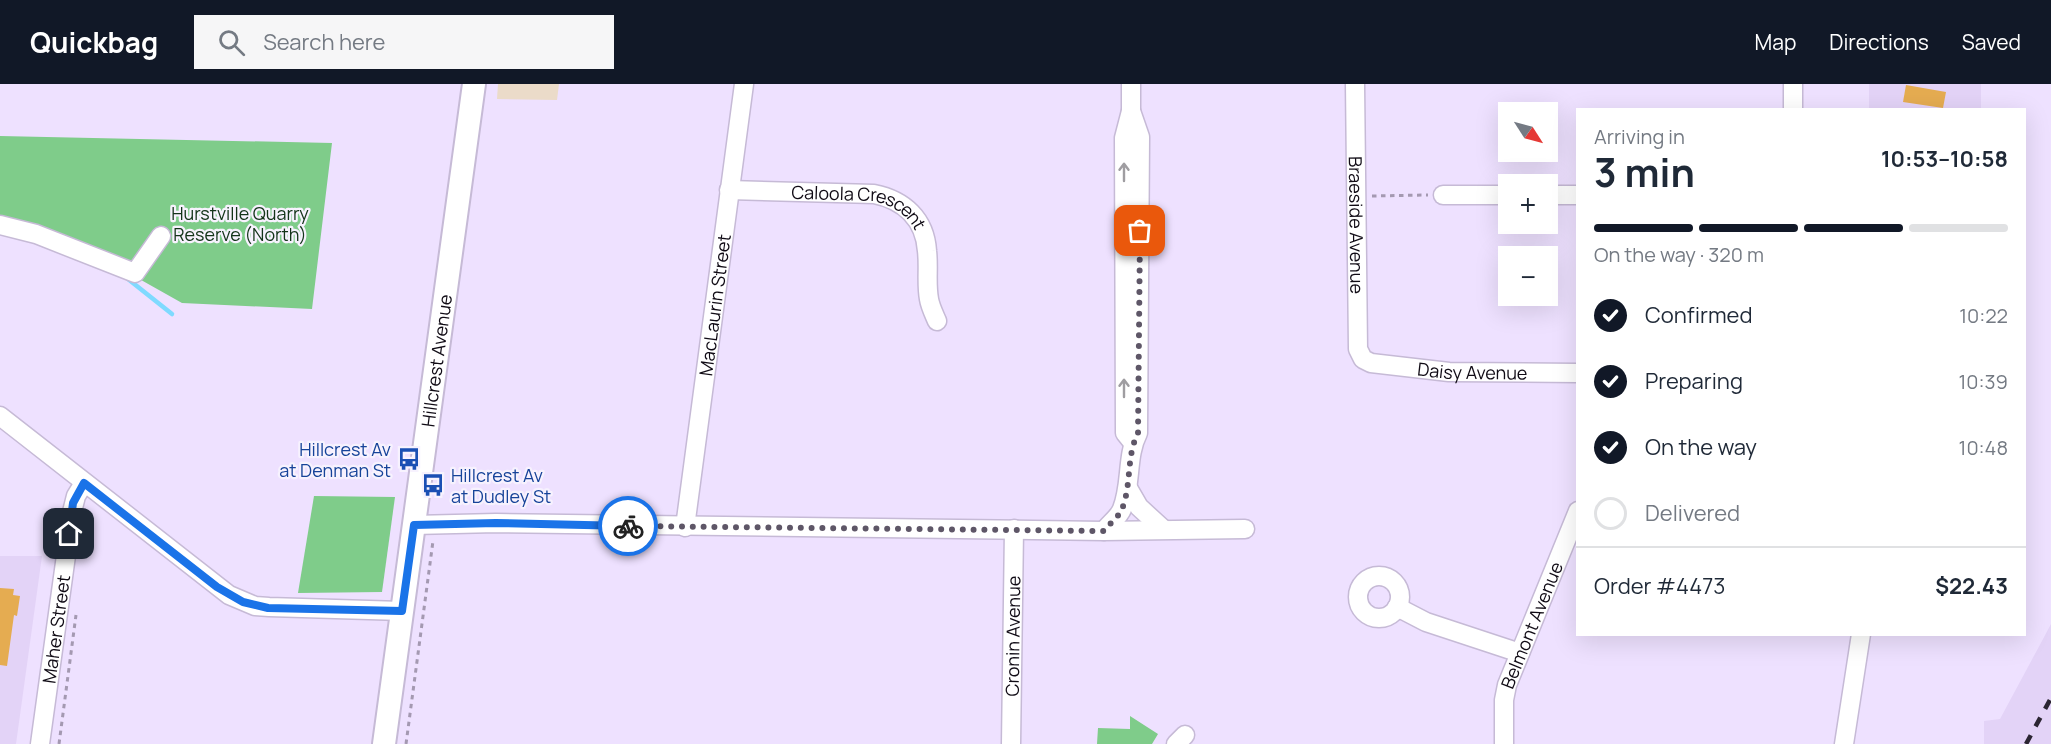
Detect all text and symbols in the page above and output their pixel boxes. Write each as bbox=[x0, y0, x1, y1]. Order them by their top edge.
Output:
search box bbox=[194, 15, 614, 69]
text: Quickbag bbox=[30, 23, 158, 61]
icon: search bbox=[215, 26, 248, 59]
text: Search here bbox=[263, 27, 385, 57]
text: Map bbox=[1755, 28, 1796, 56]
text: Directions bbox=[1829, 28, 1929, 56]
text: Saved bbox=[1962, 28, 2021, 56]
north arrow bbox=[1498, 102, 1558, 162]
map controls bbox=[1498, 102, 1558, 306]
text: Arriving in bbox=[1594, 123, 1685, 150]
text: 10:53–10:58 bbox=[1881, 144, 2008, 174]
text: 3 min bbox=[1594, 145, 1695, 199]
street label: Braeside Avenue bbox=[1344, 156, 1369, 294]
one-way arrow bbox=[1118, 162, 1130, 182]
button: + bbox=[1498, 174, 1558, 234]
street label: Caloola Crescent bbox=[791, 180, 932, 234]
park label: Hurstville Quarry Reserve (North) bbox=[171, 201, 309, 246]
pin bbox=[1114, 205, 1165, 256]
icon: bag bbox=[1123, 214, 1156, 247]
street label: MacLaurin Street bbox=[693, 233, 736, 377]
text: On the way · 320 m bbox=[1594, 241, 1764, 268]
button: − bbox=[1498, 246, 1558, 306]
street label: Hillcrest Avenue bbox=[415, 293, 457, 428]
icon: check bbox=[1594, 299, 1627, 332]
text: Confirmed bbox=[1645, 300, 1753, 330]
text: 10:22 bbox=[1959, 302, 2008, 329]
street label: Daisy Avenue bbox=[1416, 356, 1528, 385]
icon: check bbox=[1594, 365, 1627, 398]
text: Preparing bbox=[1645, 366, 1743, 396]
text: 10:39 bbox=[1959, 368, 2008, 395]
one-way arrow bbox=[1118, 378, 1130, 398]
icon: check bbox=[1594, 431, 1627, 464]
text: On the way bbox=[1645, 432, 1757, 462]
text: 10:48 bbox=[1959, 434, 2008, 461]
place label: Hillcrest Av at Denman St bbox=[279, 437, 391, 482]
bus stop icon: Hillcrest Av at Denman St bbox=[396, 446, 422, 472]
place label: Hillcrest Av at Dudley St bbox=[451, 463, 551, 508]
bus stop icon: Hillcrest Av at Dudley St bbox=[420, 472, 446, 498]
courier bbox=[598, 496, 658, 556]
text: Delivered bbox=[1645, 498, 1740, 528]
pin bbox=[43, 508, 94, 559]
icon: bike bbox=[612, 510, 645, 543]
icon: home bbox=[52, 517, 85, 550]
street label: Belmont Avenue bbox=[1495, 558, 1568, 692]
text: Order #4473 bbox=[1594, 571, 1725, 601]
text: $22.43 bbox=[1935, 571, 2008, 601]
street label: Maher Street bbox=[36, 573, 75, 685]
street label: Cronin Avenue bbox=[1000, 575, 1025, 697]

